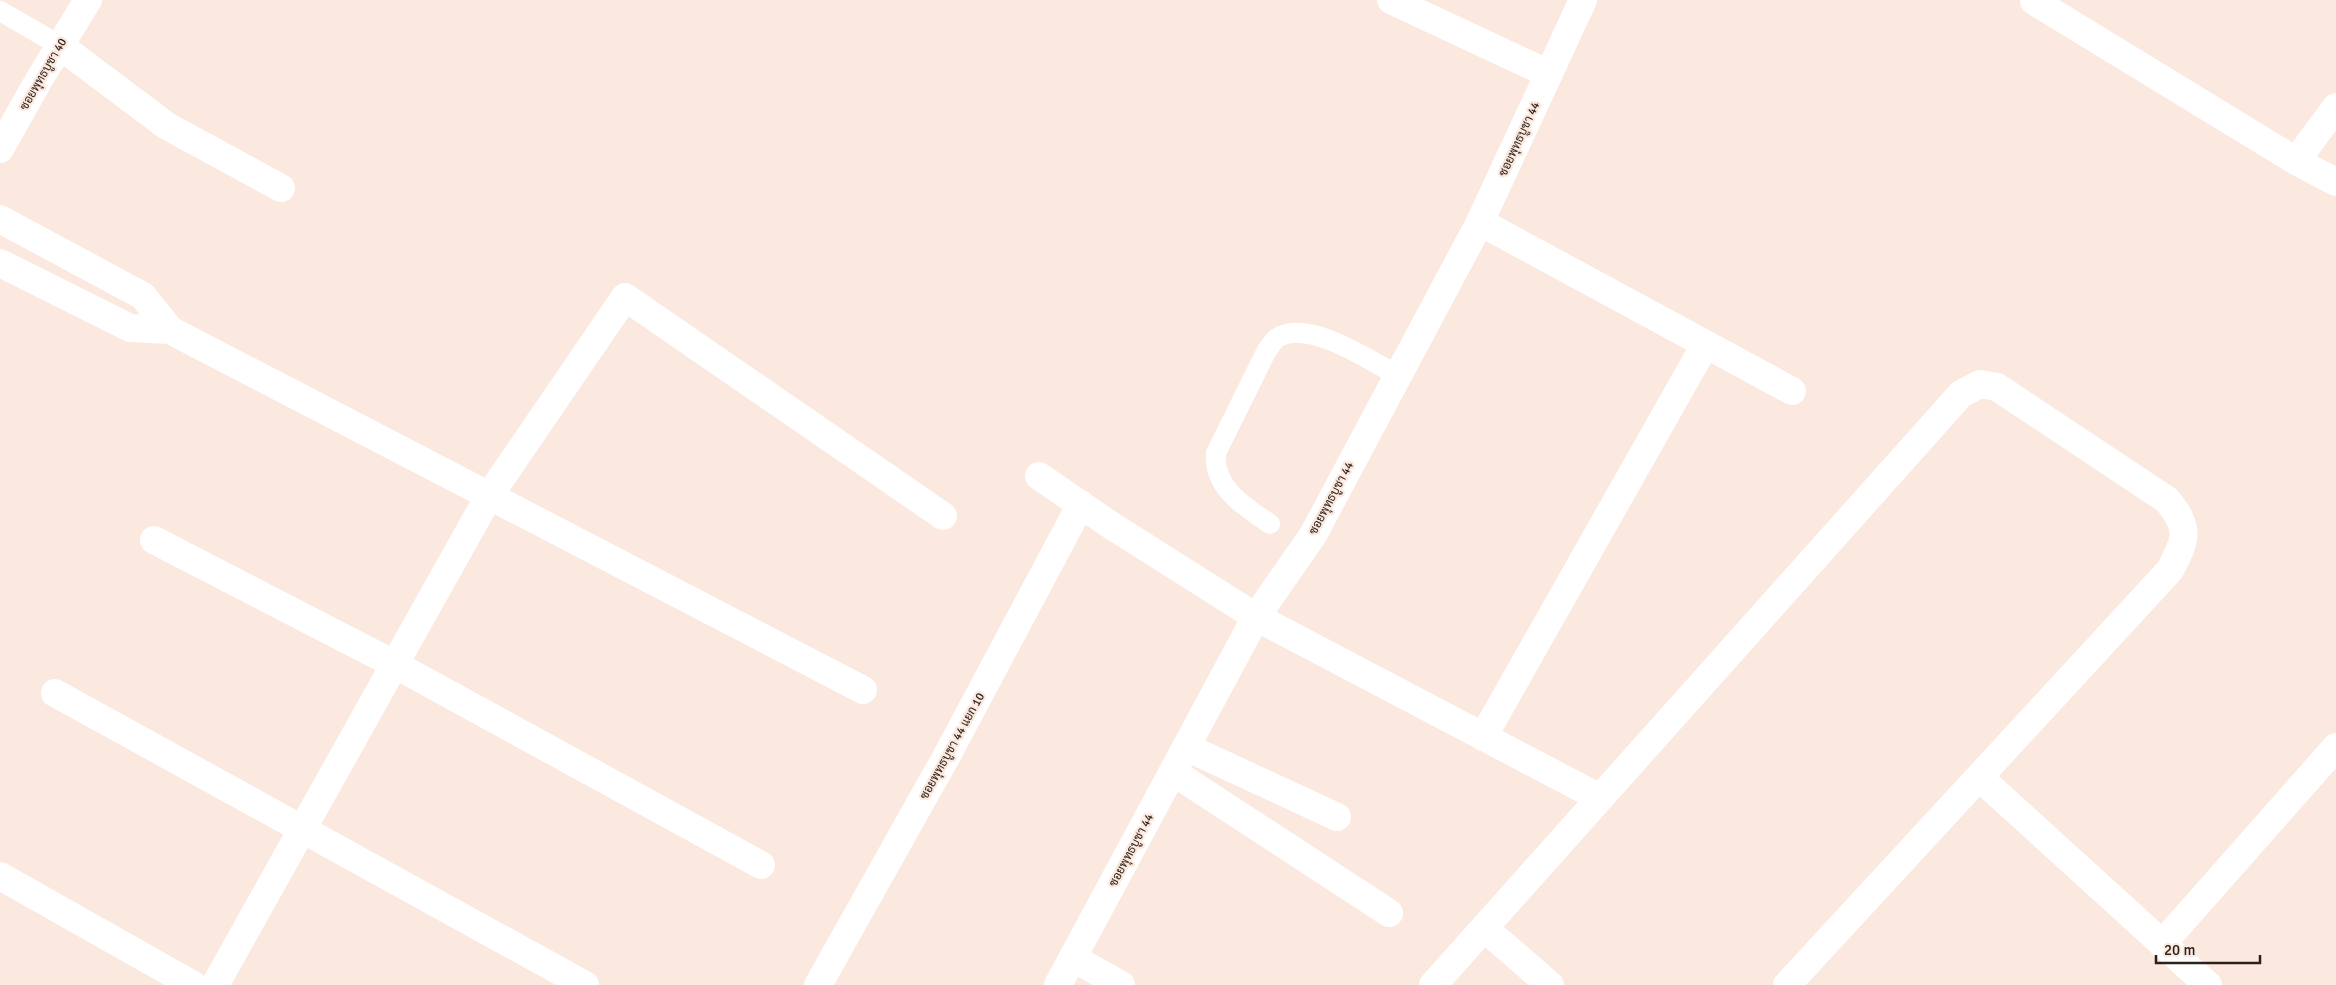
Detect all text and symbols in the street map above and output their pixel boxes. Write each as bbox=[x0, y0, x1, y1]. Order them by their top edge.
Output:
street label: ซอยพุทธบูชา 40 bbox=[17, 36, 71, 113]
street label: ซอยพุทธบูชา 44 bbox=[1496, 99, 1544, 179]
street label: ซอยพุทธบูชา 44 bbox=[1306, 459, 1358, 538]
street label: ซอยพุทธบูชา 44 แยก 10 bbox=[917, 690, 989, 803]
street label: ซอยพุทธบูชา 44 bbox=[1106, 811, 1158, 890]
scale bar bbox=[2156, 932, 2260, 964]
text: 20 m bbox=[2164, 941, 2195, 959]

